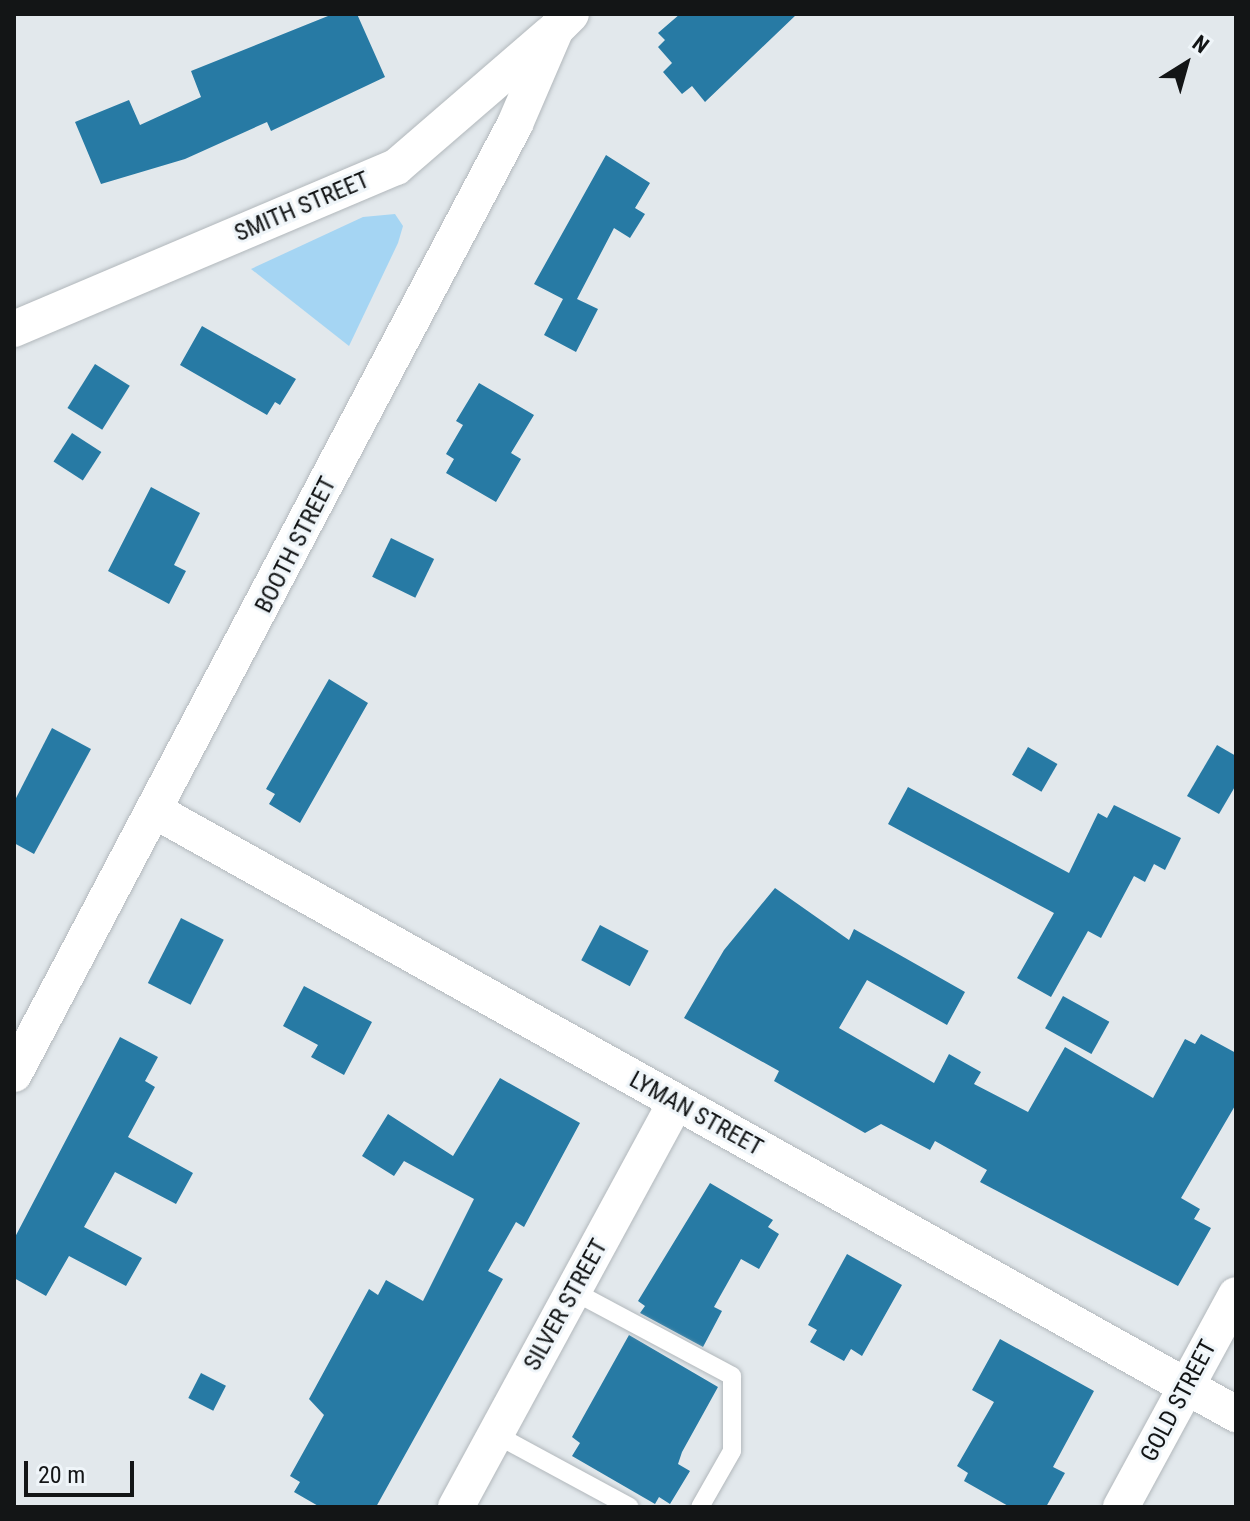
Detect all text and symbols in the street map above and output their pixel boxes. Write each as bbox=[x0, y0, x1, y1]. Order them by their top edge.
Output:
north arrow bbox=[1146, 24, 1226, 104]
text: N bbox=[1188, 30, 1214, 58]
street label: SMITH STREET bbox=[230, 166, 374, 248]
street label: BOOTH STREET bbox=[249, 472, 343, 618]
street label: LYMAN STREET bbox=[624, 1066, 768, 1162]
street label: SILVER STREET bbox=[518, 1234, 614, 1376]
street label: GOLD STREET bbox=[1135, 1335, 1223, 1467]
scale bar bbox=[28, 1445, 138, 1495]
text: 20 m bbox=[38, 1461, 85, 1489]

